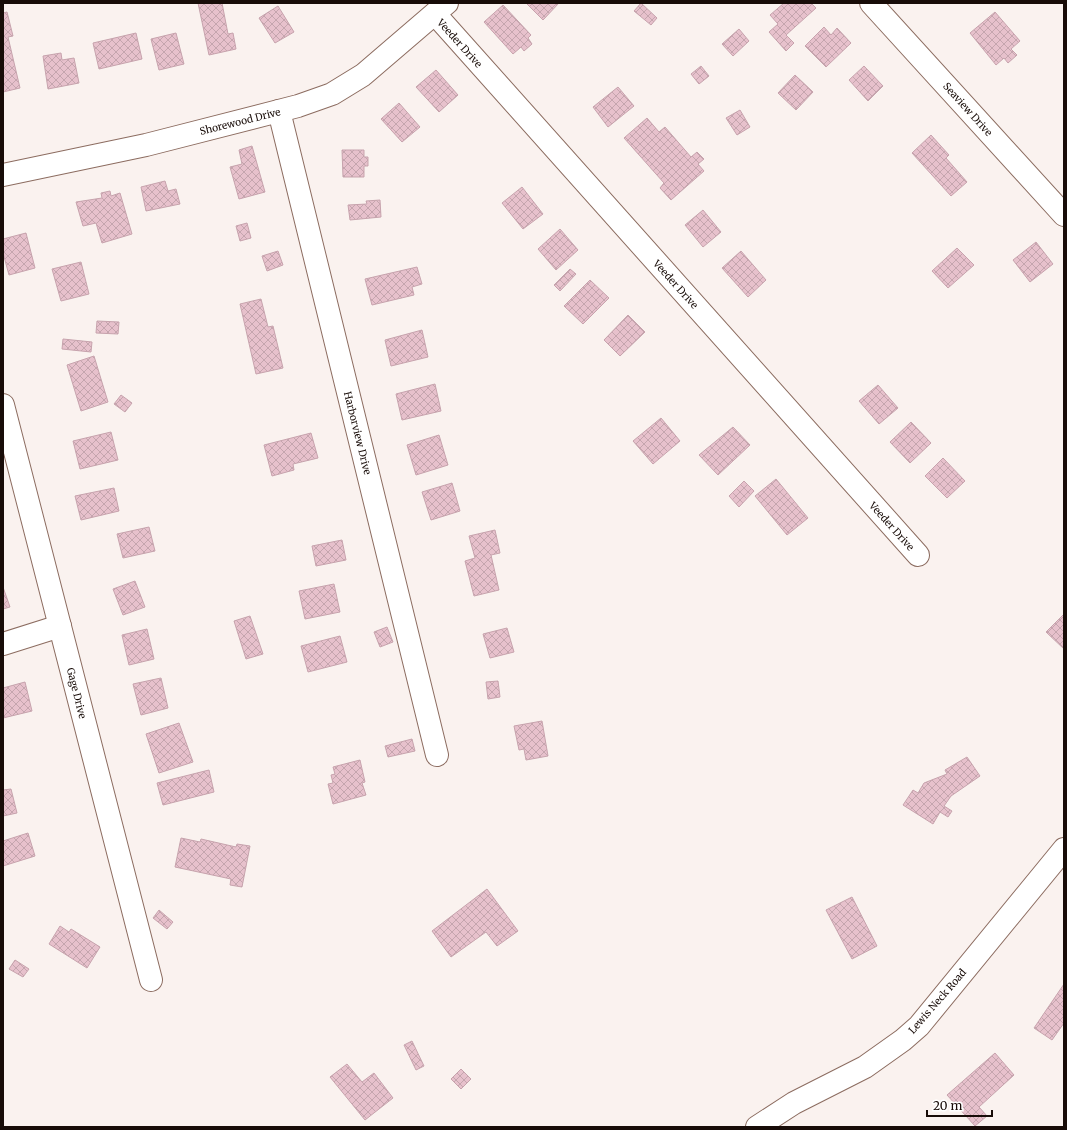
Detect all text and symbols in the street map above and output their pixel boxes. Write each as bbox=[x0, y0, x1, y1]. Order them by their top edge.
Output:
street label: Veeder Drive bbox=[434, 16, 485, 70]
street label: Seaview Drive bbox=[940, 80, 995, 139]
street label: Shorewood Drive bbox=[198, 105, 282, 138]
street label: Veeder Drive bbox=[650, 257, 701, 311]
street label: Harborview Drive bbox=[341, 390, 374, 476]
street label: Veeder Drive bbox=[866, 499, 917, 553]
street label: Gage Drive bbox=[64, 666, 89, 720]
street label: Lewis Neck Road bbox=[906, 966, 969, 1036]
scale bar bbox=[927, 1092, 992, 1118]
text: 20 m bbox=[933, 1098, 962, 1113]

